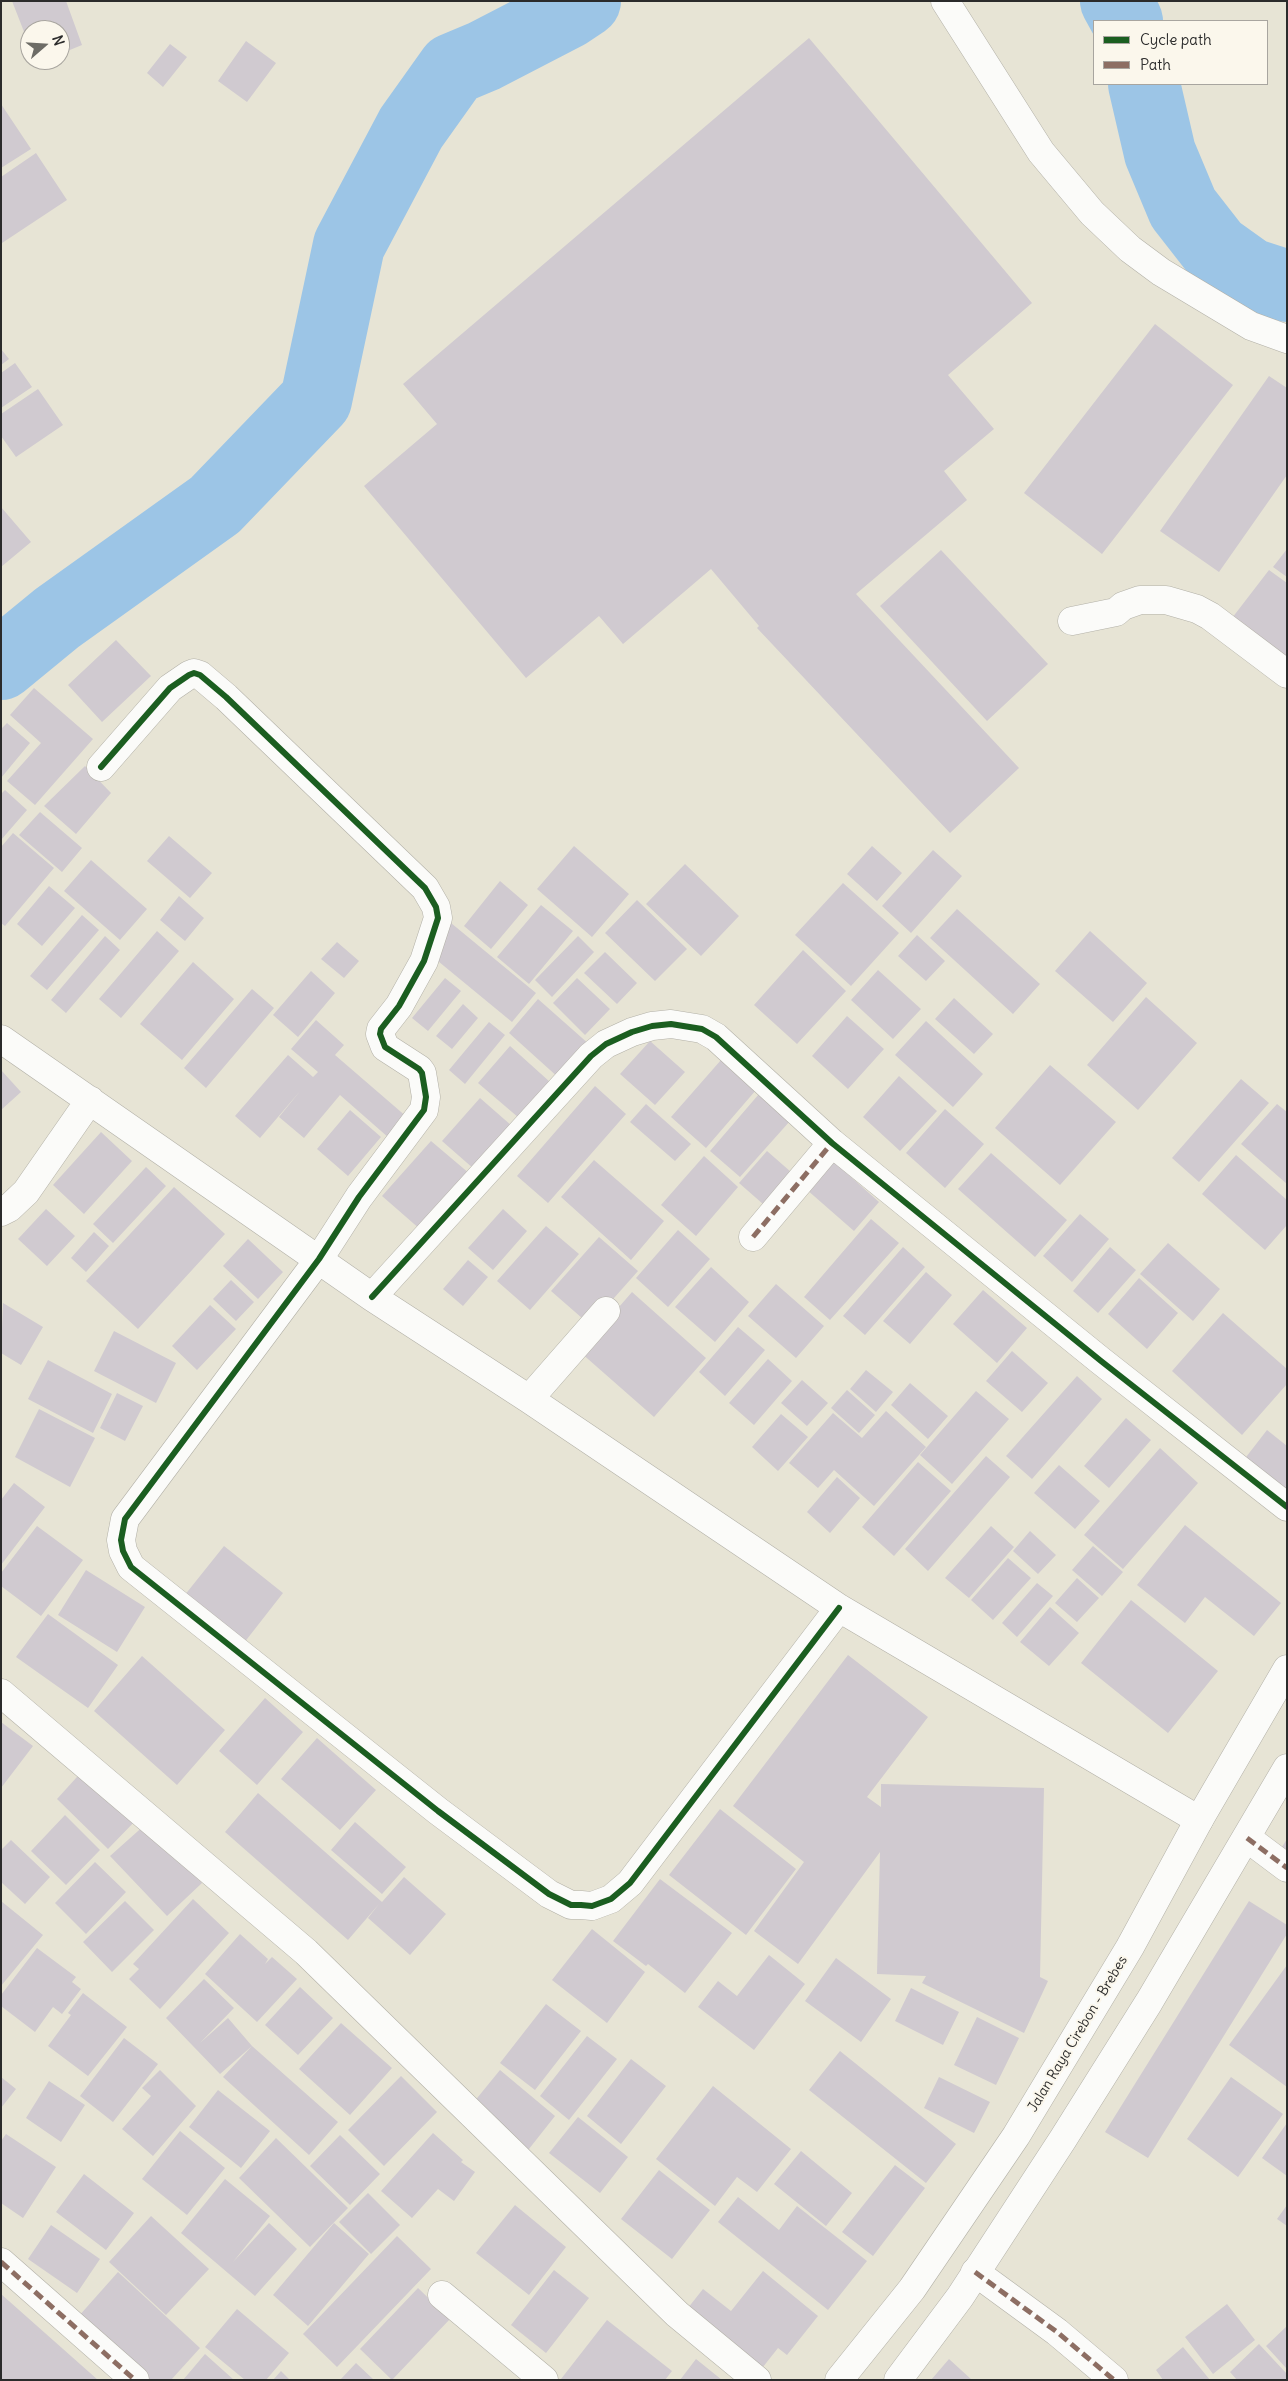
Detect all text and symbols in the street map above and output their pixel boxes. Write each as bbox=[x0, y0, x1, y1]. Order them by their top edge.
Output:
north arrow bbox=[20, 20, 70, 70]
legend bbox=[1093, 20, 1268, 85]
text: Cycle path bbox=[1140, 30, 1212, 49]
text: N bbox=[48, 33, 68, 48]
text: Path bbox=[1140, 55, 1171, 74]
street label: Jalan Raya Cirebon - Brebes bbox=[1025, 1953, 1131, 2115]

